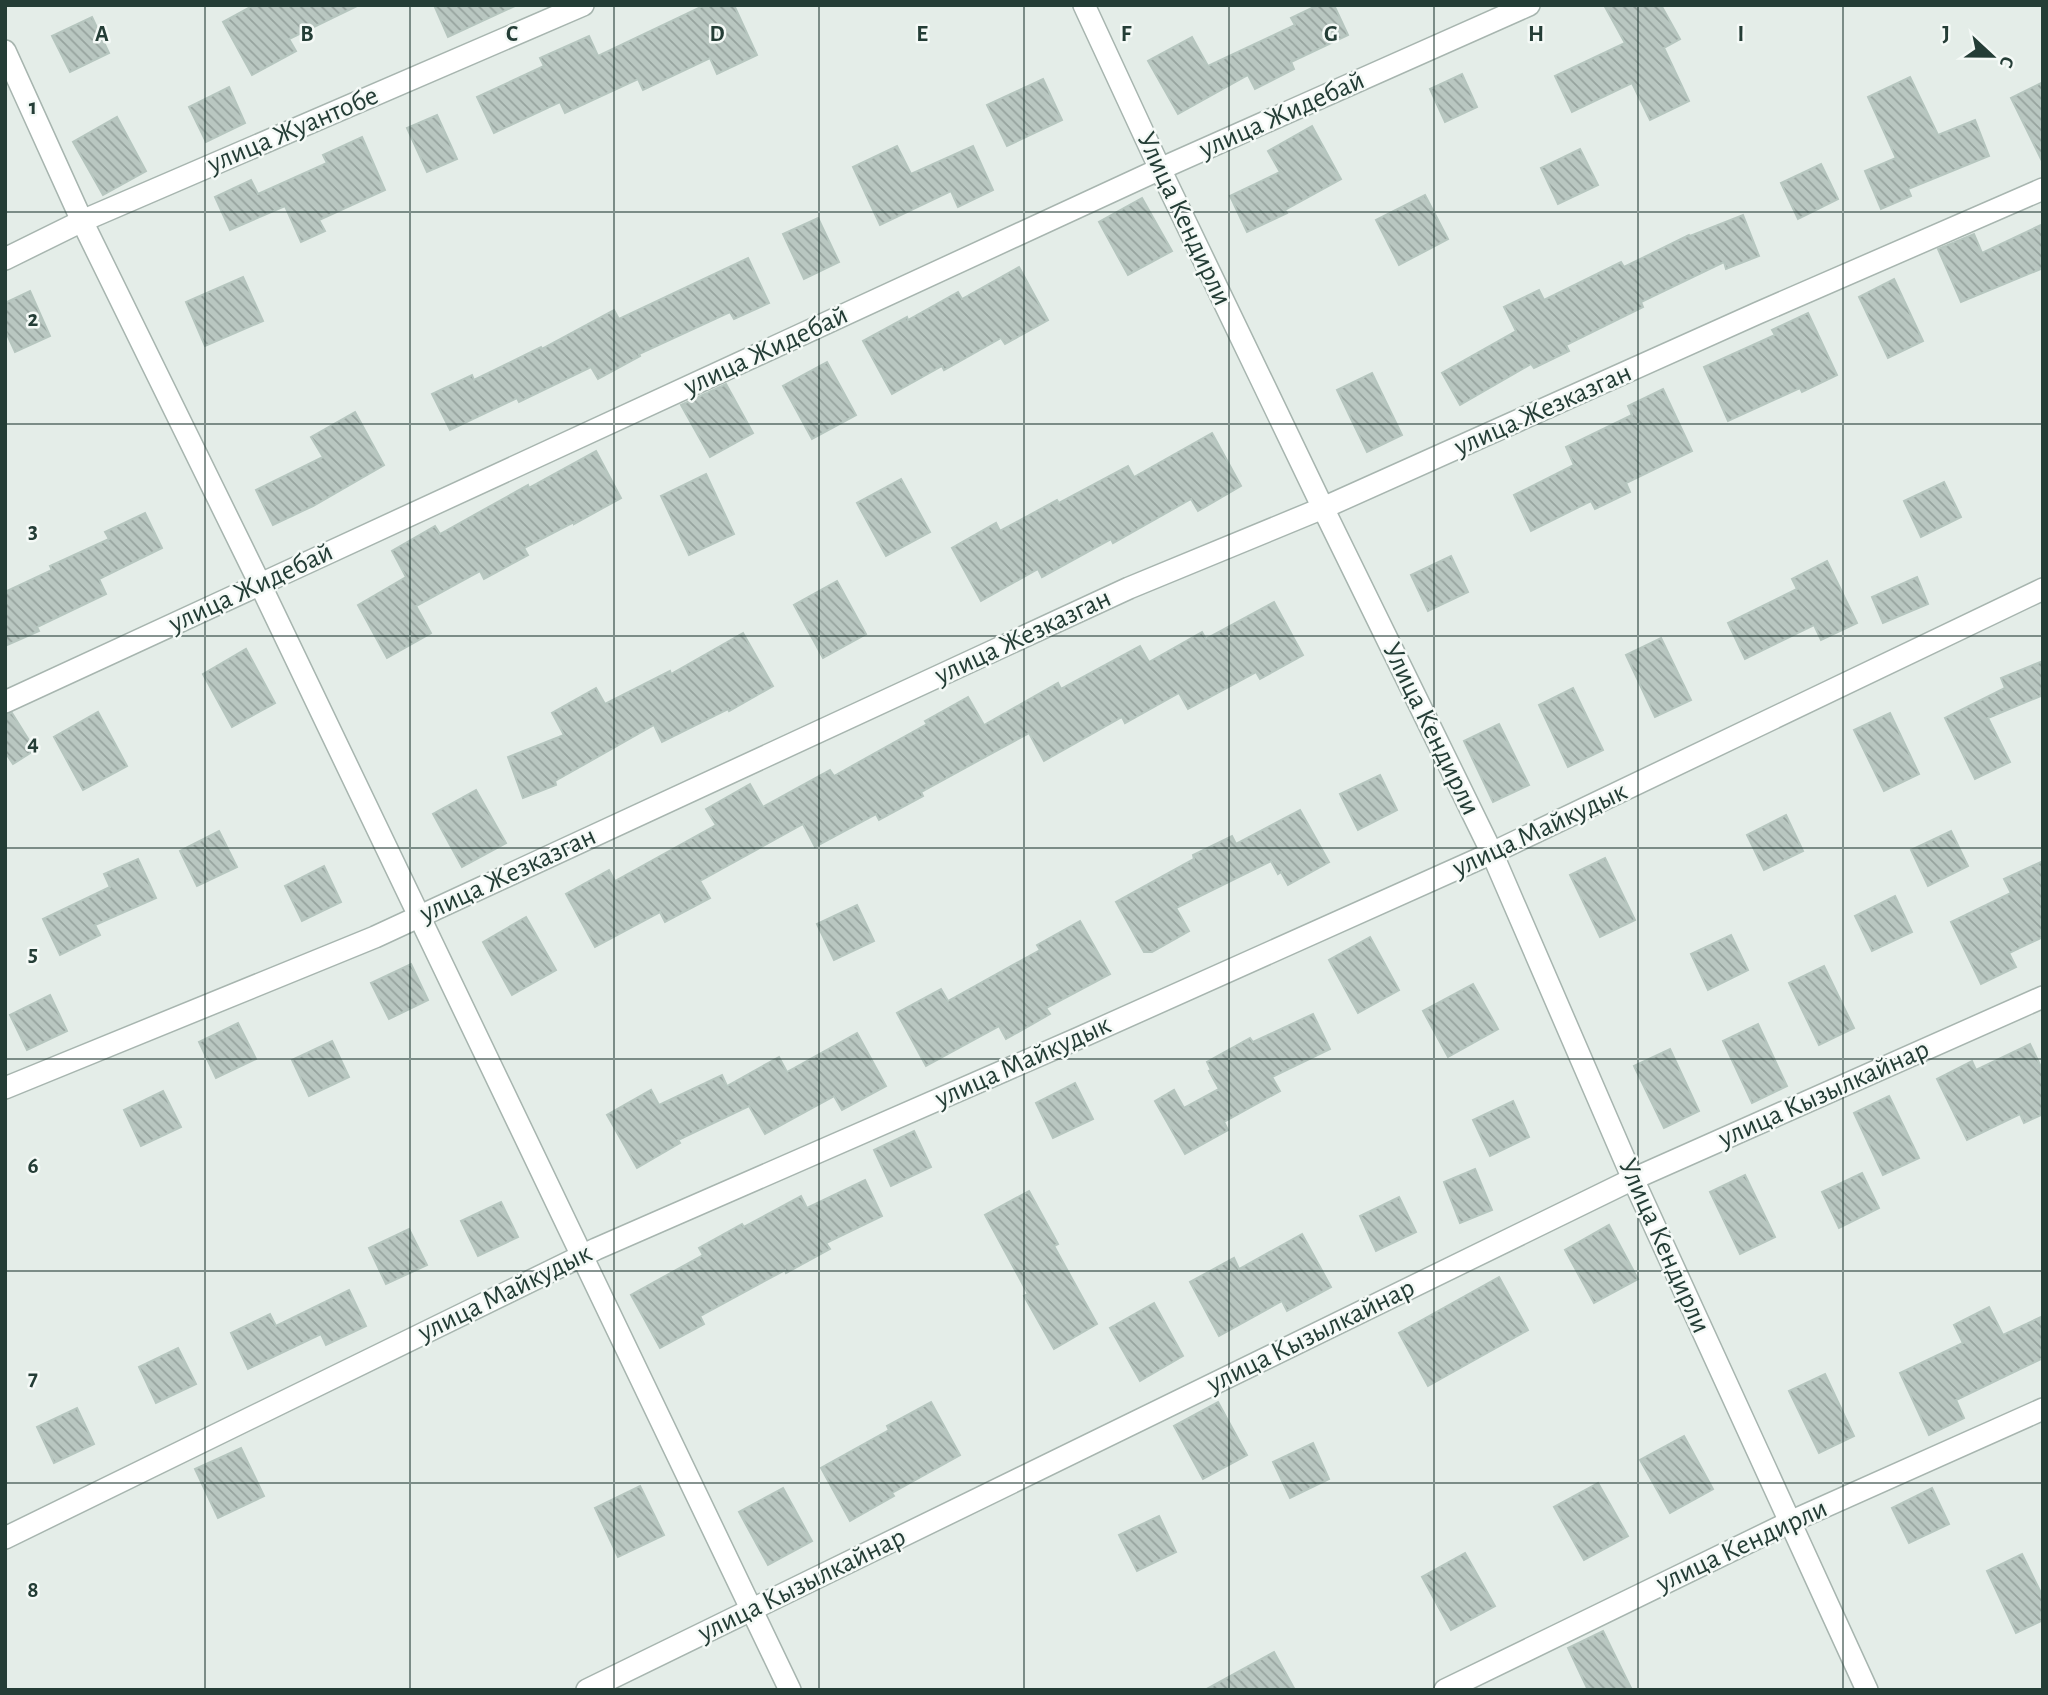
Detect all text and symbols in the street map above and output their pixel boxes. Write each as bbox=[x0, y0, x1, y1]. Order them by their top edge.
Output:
north arrow bbox=[1957, 21, 2027, 91]
text: A bbox=[95, 23, 109, 46]
text: B bbox=[300, 23, 314, 46]
text: C bbox=[506, 23, 518, 46]
text: D bbox=[709, 23, 725, 46]
text: E bbox=[916, 23, 928, 46]
text: F bbox=[1121, 23, 1132, 46]
text: G bbox=[1324, 23, 1338, 46]
text: H bbox=[1528, 23, 1544, 46]
text: I bbox=[1738, 23, 1744, 46]
text: J bbox=[1942, 23, 1950, 46]
text: С bbox=[1996, 53, 2017, 70]
street label: улица Жидебай bbox=[1194, 66, 1369, 164]
street label: улица Жуантобе bbox=[203, 81, 382, 179]
text: 1 bbox=[29, 96, 37, 119]
street label: Улица Кендирли bbox=[1132, 128, 1236, 310]
street label: улица Жидебай bbox=[679, 301, 852, 402]
text: 2 bbox=[28, 308, 39, 331]
street label: улица Жезказган bbox=[1449, 358, 1636, 462]
text: 3 bbox=[28, 520, 38, 543]
street label: улица Жидебай bbox=[164, 538, 337, 639]
street label: улица Жезказган bbox=[930, 584, 1115, 690]
street label: Улица Кендирли bbox=[1377, 638, 1485, 820]
text: 4 bbox=[27, 732, 39, 755]
street label: улица Майкудык bbox=[1448, 777, 1632, 883]
street label: улица Жезказган bbox=[415, 822, 600, 928]
text: 5 bbox=[28, 943, 38, 966]
street label: улица Майкудык bbox=[930, 1011, 1115, 1114]
street label: улица Кызылкайнар bbox=[1714, 1035, 1933, 1153]
street label: Улица Кендирли bbox=[1613, 1154, 1715, 1338]
text: 6 bbox=[27, 1155, 39, 1178]
street label: улица Майкудык bbox=[413, 1239, 596, 1347]
street label: улица Кызылкайнар bbox=[1202, 1274, 1419, 1399]
text: 7 bbox=[28, 1367, 38, 1390]
street label: улица Кендирли bbox=[1651, 1494, 1832, 1598]
street label: улица Кызылкайнар bbox=[693, 1523, 910, 1648]
text: 8 bbox=[27, 1579, 39, 1602]

